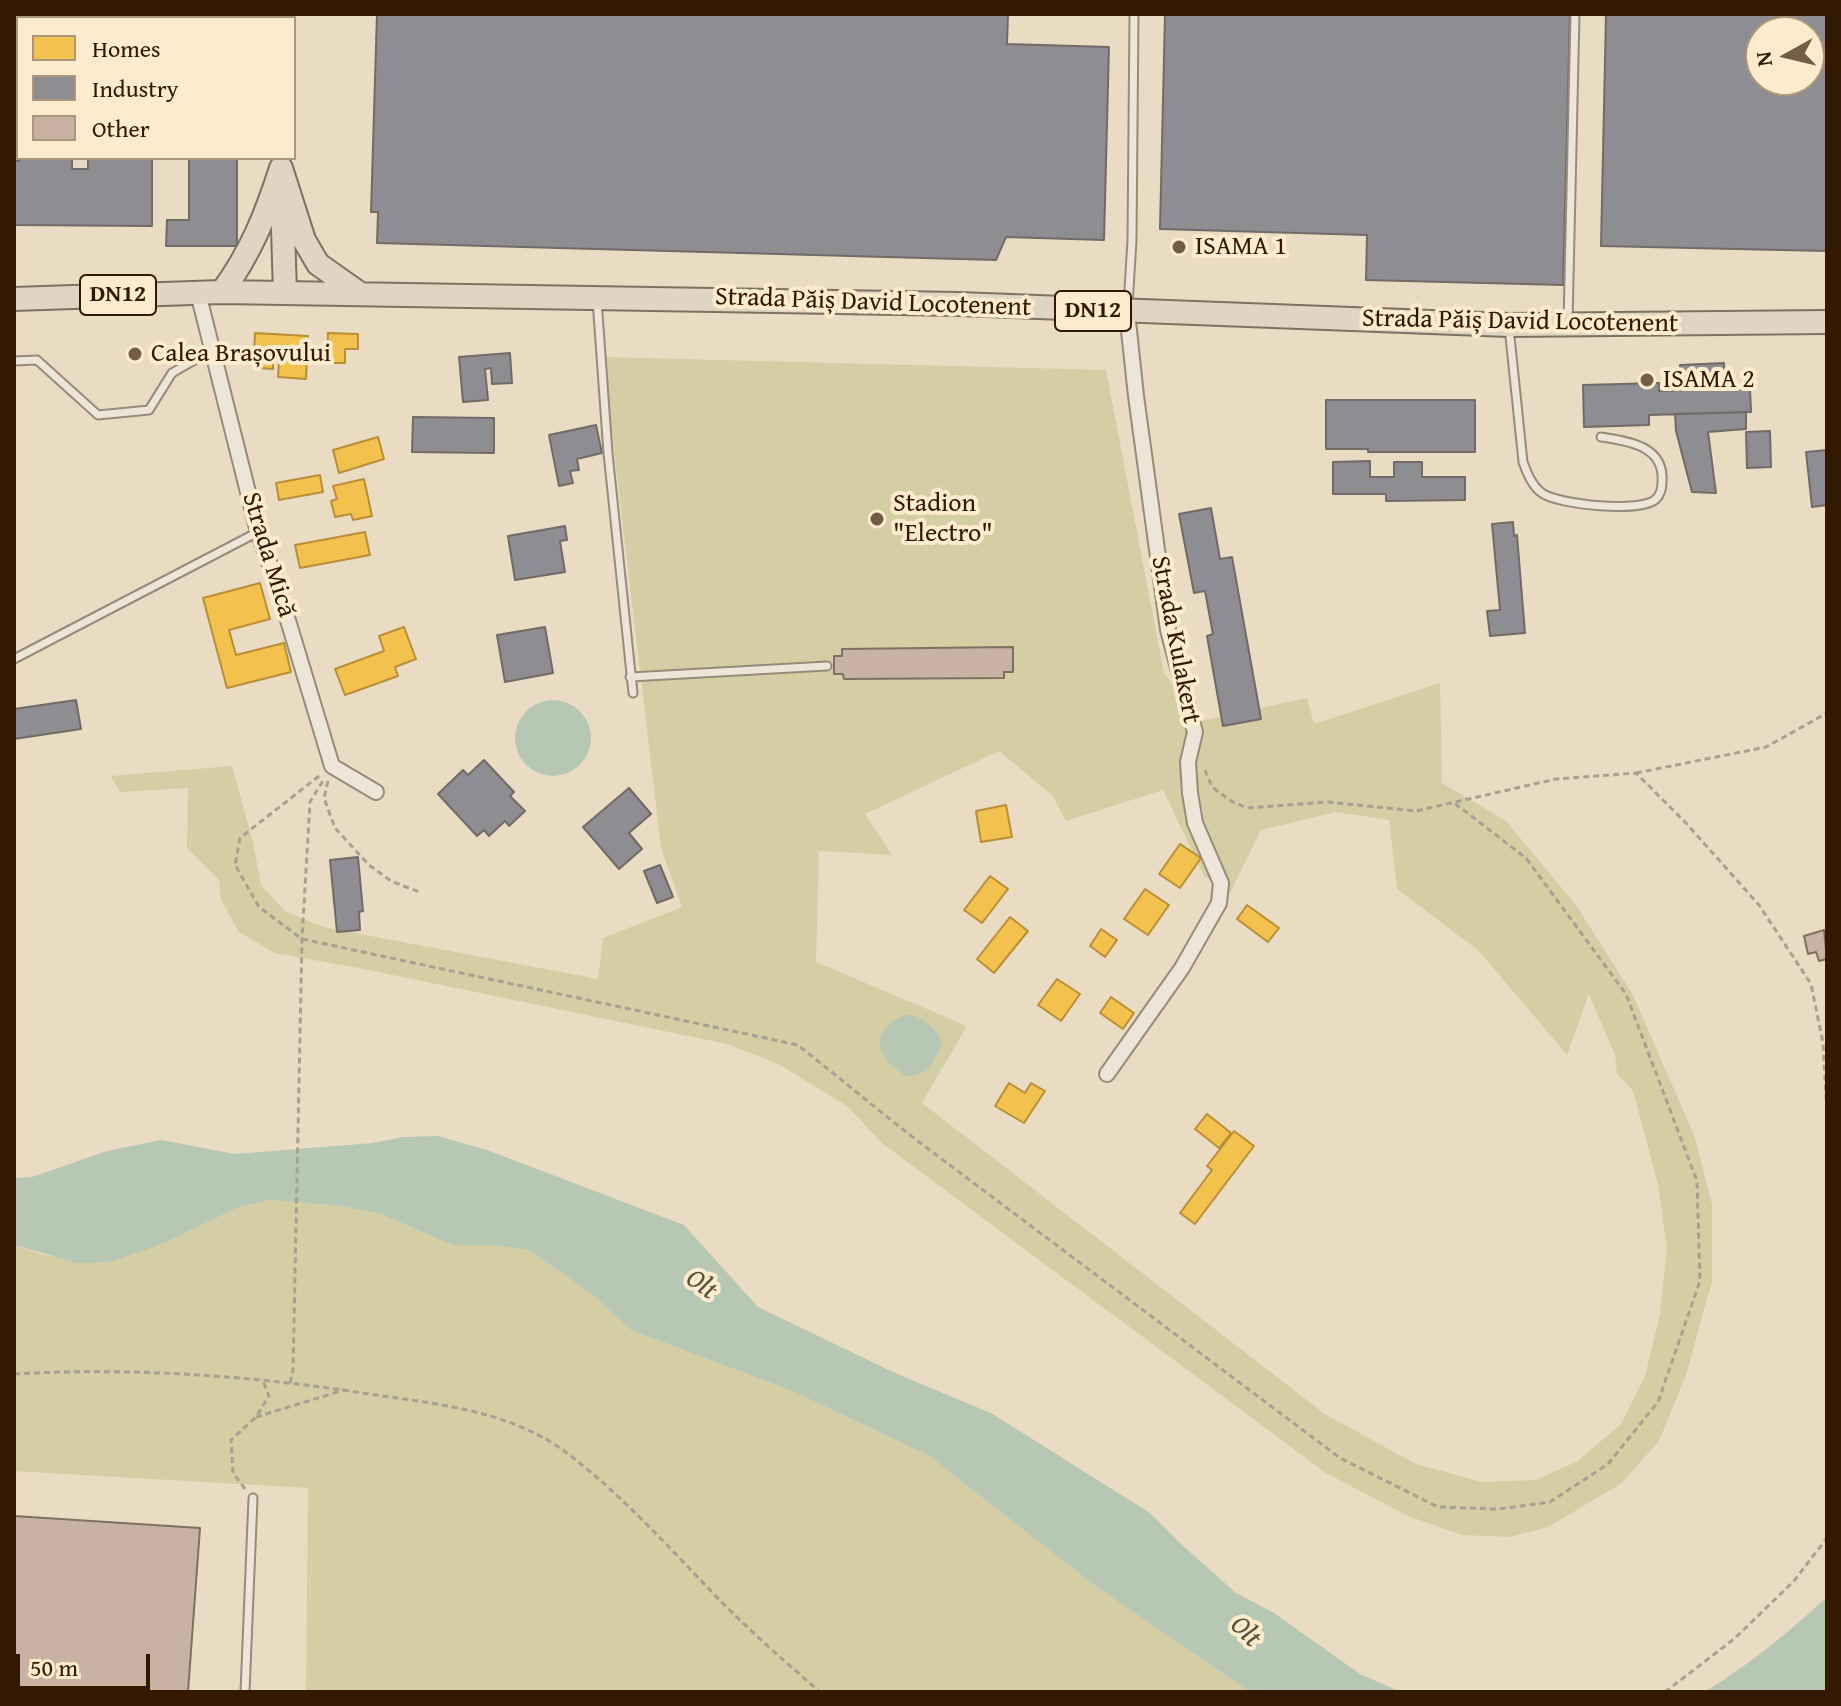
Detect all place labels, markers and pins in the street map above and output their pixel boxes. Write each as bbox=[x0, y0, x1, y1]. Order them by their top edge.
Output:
place label: ISAMA 1 bbox=[1195, 231, 1287, 263]
marker: ISAMA 1 bbox=[1170, 238, 1188, 256]
place label: Calea Brașovului bbox=[151, 338, 331, 370]
marker: Calea Brașovului bbox=[126, 345, 144, 363]
place label: ISAMA 2 bbox=[1663, 364, 1755, 396]
marker: ISAMA 2 bbox=[1638, 371, 1656, 389]
place label: Stadion "Electro" bbox=[893, 488, 993, 550]
marker: Stadion "Electro" bbox=[868, 510, 886, 528]

